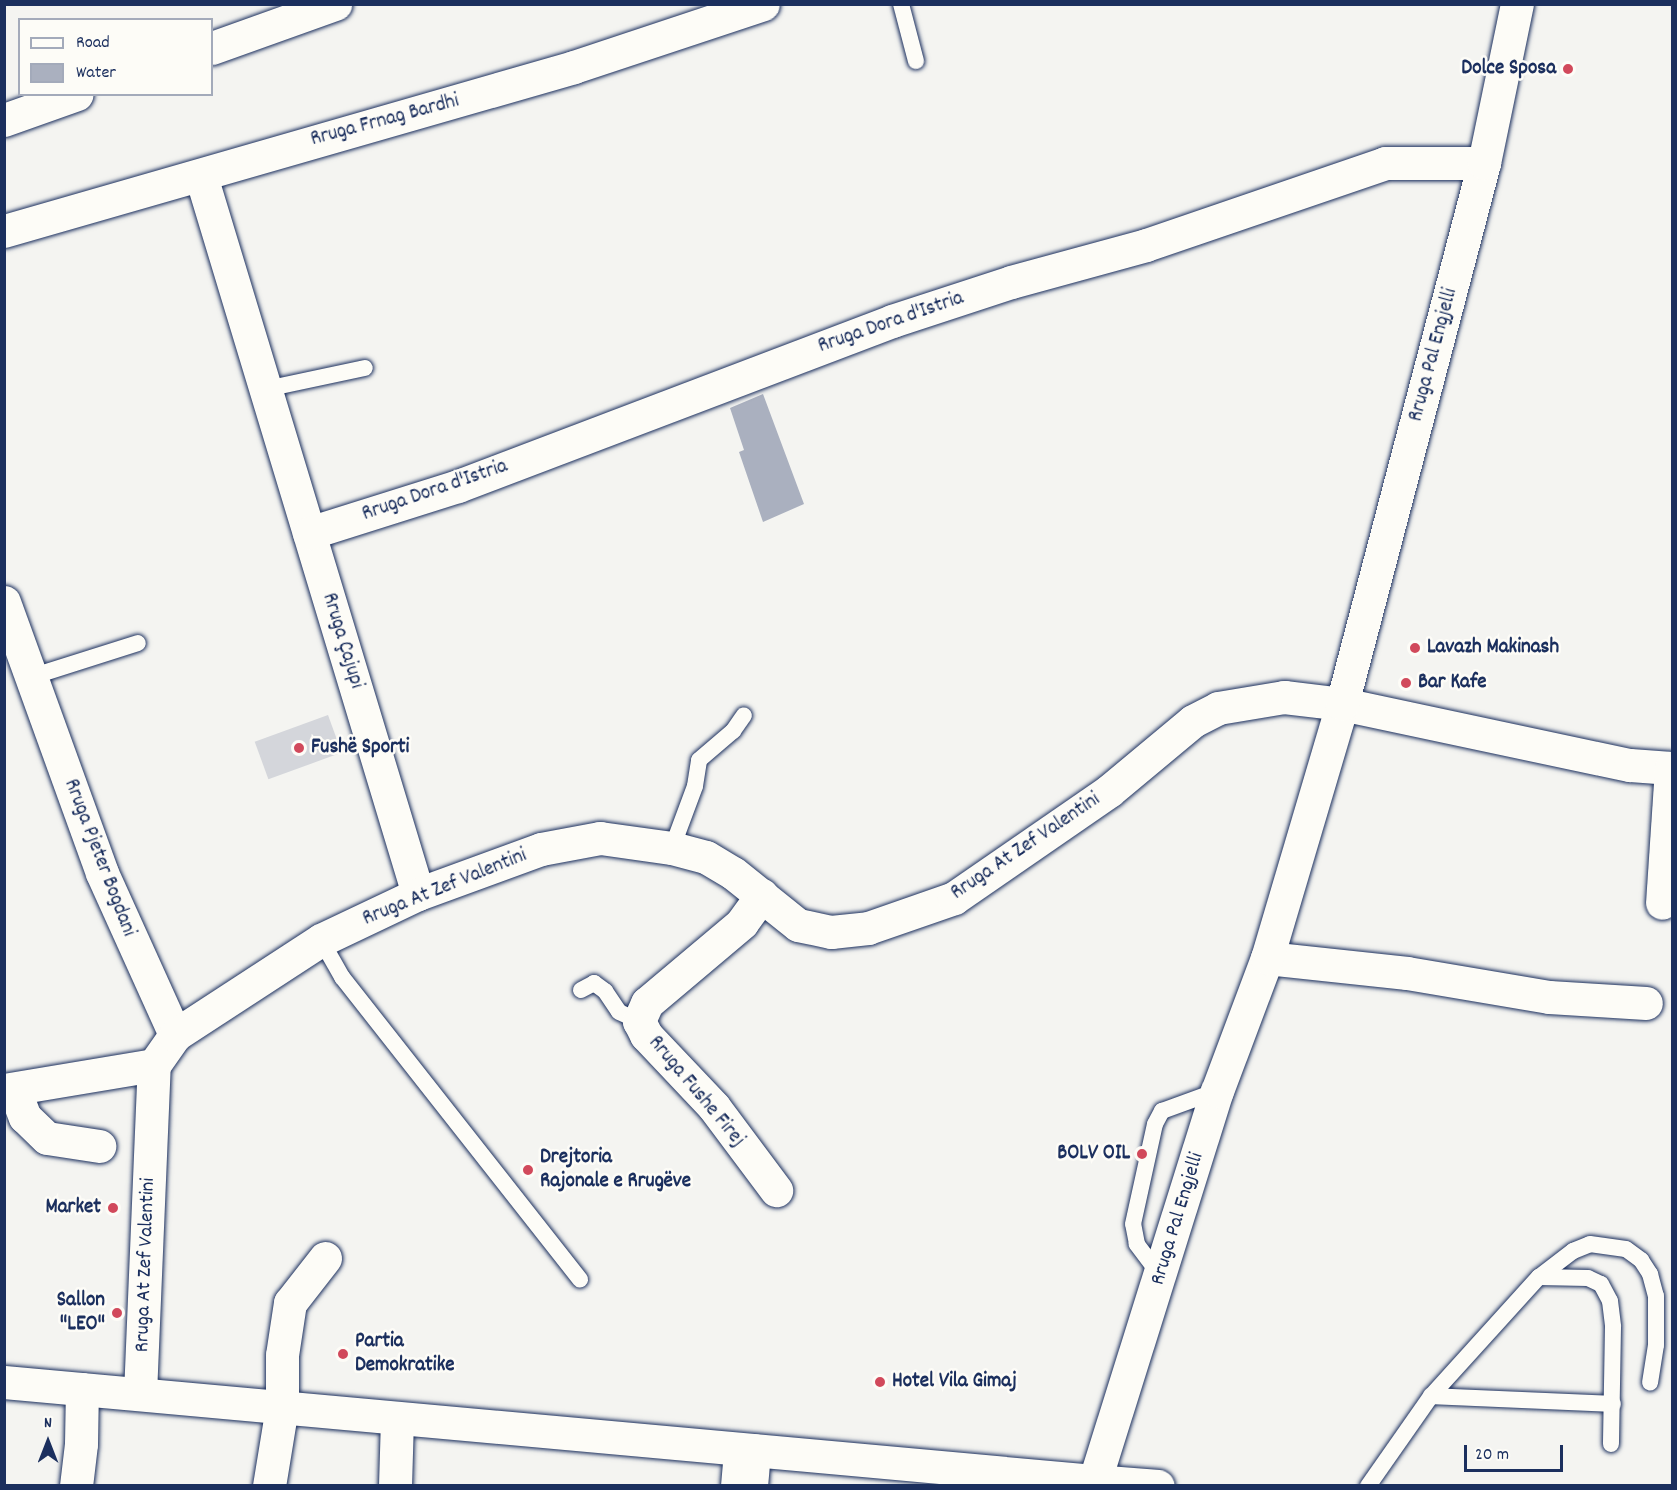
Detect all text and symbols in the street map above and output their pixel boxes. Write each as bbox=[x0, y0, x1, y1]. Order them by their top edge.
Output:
legend bbox=[18, 18, 213, 96]
text: Road bbox=[76, 31, 110, 56]
place label: Dolce Sposa bbox=[1461, 56, 1556, 82]
text: Water bbox=[76, 61, 116, 86]
marker: Dolce Sposa bbox=[1561, 62, 1575, 76]
street label: Rruga Frnag Bardhi bbox=[308, 89, 462, 153]
street label: Rruga Dora d'Istria bbox=[815, 286, 967, 360]
street label: Rruga Pal Engjelli bbox=[1404, 286, 1464, 424]
street label: Rruga Dora d'Istria bbox=[359, 454, 511, 528]
street label: Rruga Çajupi bbox=[316, 590, 368, 692]
place label: Lavazh Makinash bbox=[1427, 635, 1559, 661]
marker: Lavazh Makinash bbox=[1408, 641, 1422, 655]
place label: Bar Kafe bbox=[1418, 670, 1487, 696]
marker: Bar Kafe bbox=[1399, 676, 1413, 690]
place label: Fushë Sporti bbox=[311, 735, 409, 761]
marker: Fushë Sporti bbox=[292, 741, 306, 755]
street label: Rruga Pjeter Bogdani bbox=[57, 776, 141, 940]
street label: Rruga At Zef Valentini bbox=[947, 788, 1105, 906]
street label: Rruga At Zef Valentini bbox=[359, 844, 531, 932]
street label: Rruga Fushe Firej bbox=[642, 1031, 750, 1153]
place label: BOLV OIL bbox=[1057, 1141, 1130, 1167]
place label: Drejtoria Rajonale e Rrugëve bbox=[540, 1145, 691, 1195]
marker: BOLV OIL bbox=[1135, 1147, 1149, 1161]
street label: Rruga Pal Engjelli bbox=[1146, 1150, 1210, 1288]
marker: Drejtoria Rajonale e Rrugëve bbox=[521, 1163, 535, 1177]
street label: Rruga At Zef Valentini bbox=[130, 1177, 162, 1353]
place label: Market bbox=[45, 1195, 101, 1221]
marker: Market bbox=[106, 1201, 120, 1215]
place label: Sallon "LEO" bbox=[57, 1288, 105, 1338]
marker: Sallon "LEO" bbox=[110, 1306, 124, 1320]
place label: Partia Demokratike bbox=[355, 1329, 455, 1379]
marker: Partia Demokratike bbox=[336, 1347, 350, 1361]
place label: Hotel Vila Gimaj bbox=[892, 1369, 1017, 1395]
marker: Hotel Vila Gimaj bbox=[873, 1375, 887, 1389]
north arrow bbox=[18, 1412, 78, 1472]
text: N bbox=[44, 1412, 52, 1435]
scale bar bbox=[1467, 1433, 1566, 1471]
text: 20 m bbox=[1475, 1443, 1509, 1468]

